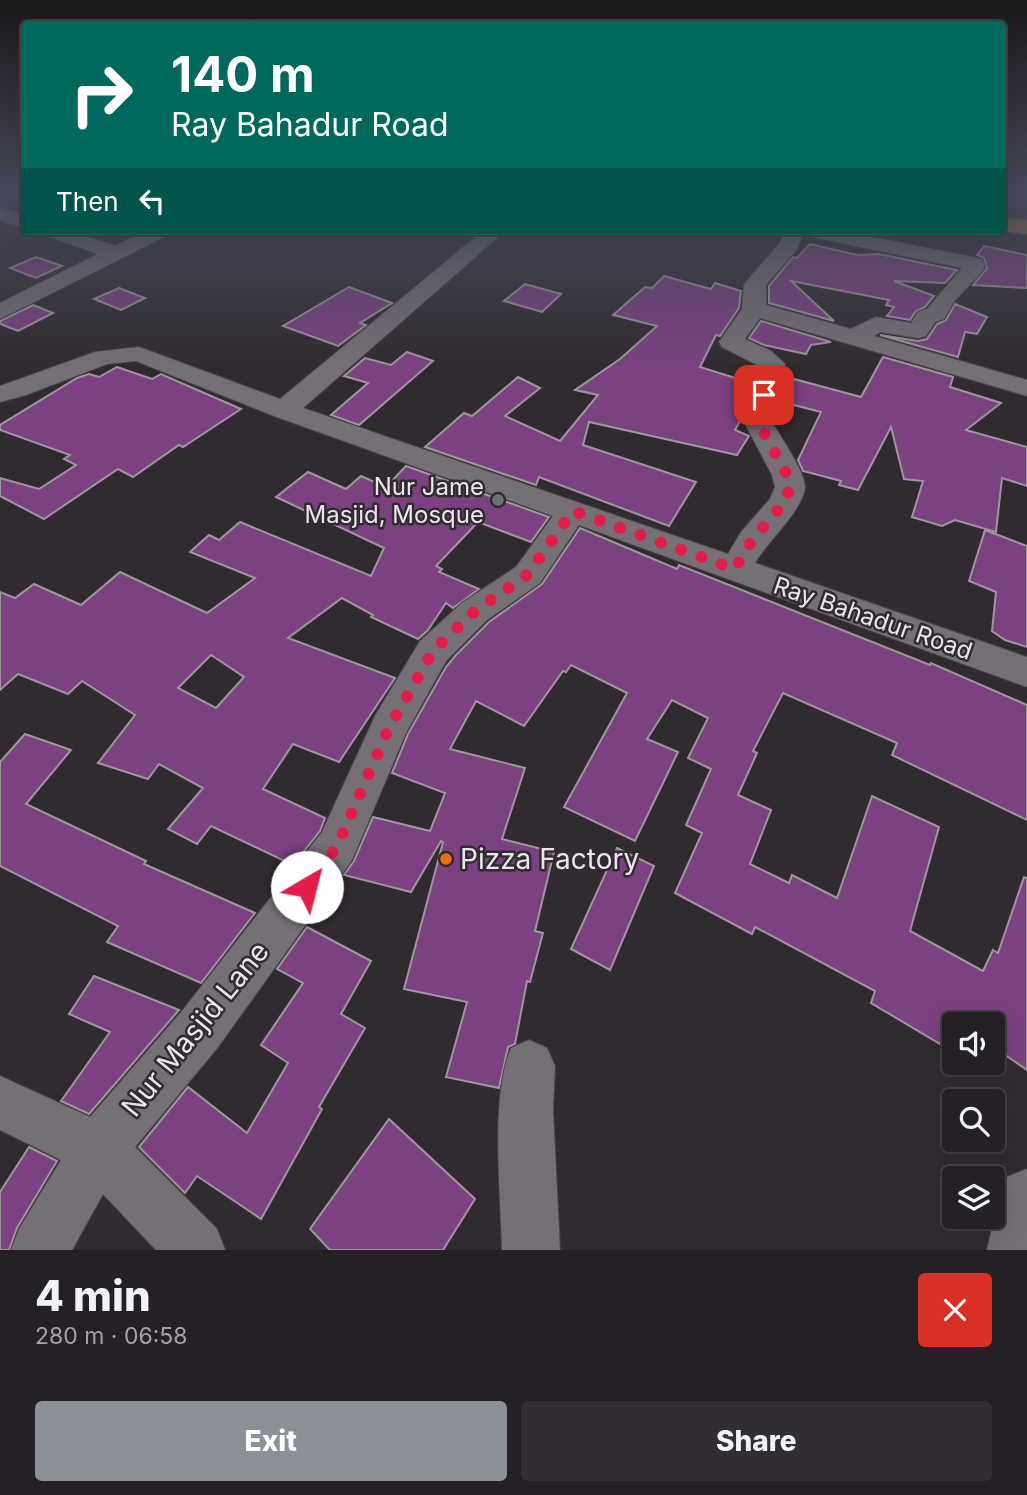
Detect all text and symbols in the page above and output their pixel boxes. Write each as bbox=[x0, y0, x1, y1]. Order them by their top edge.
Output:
text: 140 m bbox=[171, 45, 315, 104]
icon: right bbox=[56, 49, 147, 140]
text: Ray Bahadur Road bbox=[171, 105, 448, 144]
icon: left bbox=[133, 182, 171, 220]
text: Then bbox=[56, 186, 119, 217]
pin bbox=[734, 365, 794, 425]
icon: arrive bbox=[745, 376, 783, 414]
place label: Nur Jame Masjid, Mosque bbox=[305, 472, 484, 529]
marker: Nur Jame Masjid, Mosque bbox=[490, 492, 506, 508]
street label: Ray Bahadur Road bbox=[770, 570, 976, 666]
place label: Pizza Factory bbox=[460, 842, 639, 876]
position arrow bbox=[270, 850, 344, 924]
marker: Pizza Factory bbox=[438, 851, 454, 867]
street label: Nur Masjid Lane bbox=[114, 935, 276, 1123]
map controls bbox=[942, 1012, 1005, 1229]
button: sound bbox=[942, 1012, 1005, 1075]
button: search bbox=[942, 1089, 1005, 1152]
button: layers bbox=[942, 1166, 1005, 1229]
text: 4 min bbox=[35, 1270, 151, 1321]
button: close bbox=[918, 1273, 992, 1347]
text: 280 m · 06:58 bbox=[35, 1322, 188, 1350]
button: Exit bbox=[35, 1401, 507, 1481]
button: Share bbox=[521, 1401, 992, 1481]

